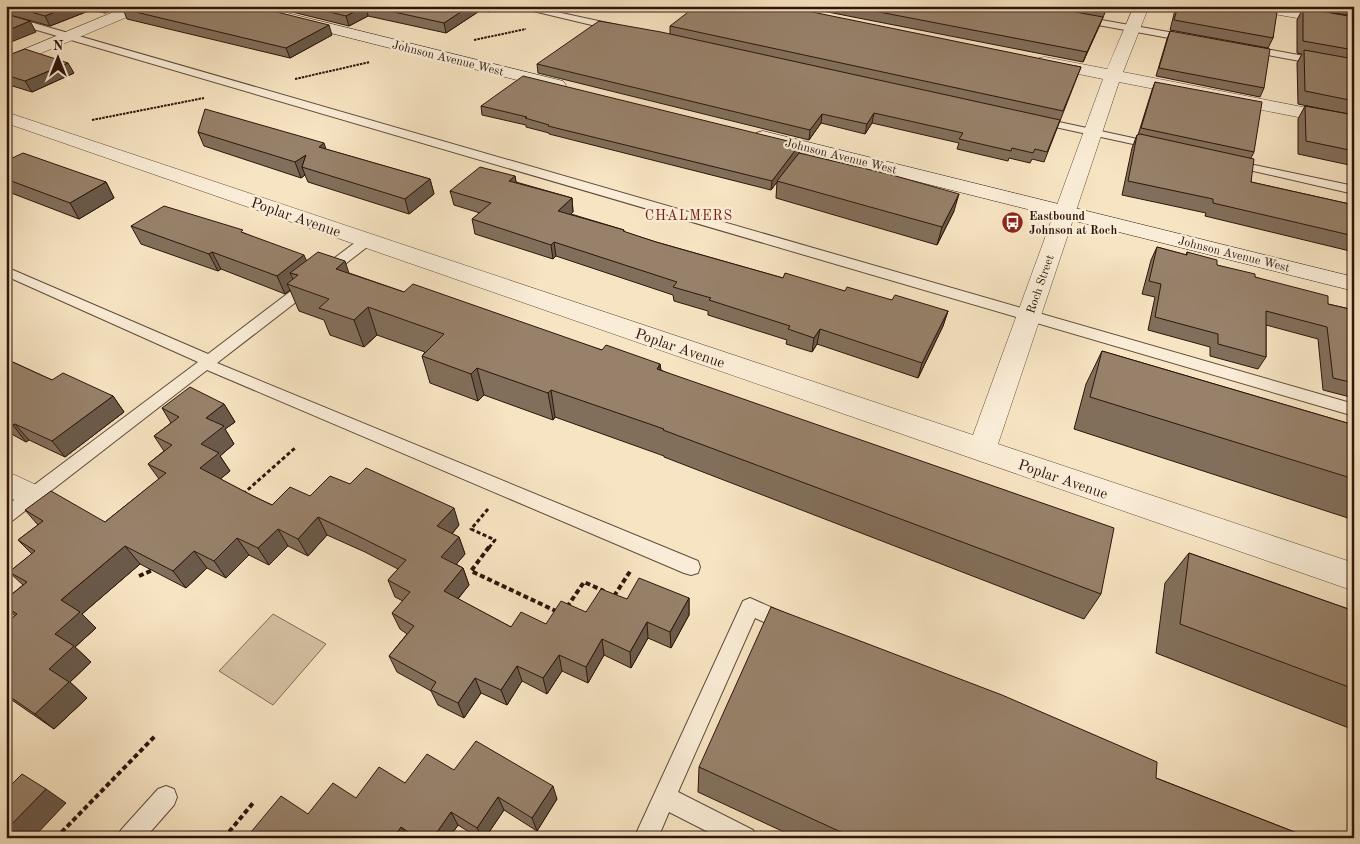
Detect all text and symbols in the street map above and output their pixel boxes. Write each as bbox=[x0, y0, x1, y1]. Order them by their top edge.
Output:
north arrow bbox=[32, 32, 82, 82]
text: N bbox=[53, 39, 64, 53]
street label: Johnson Avenue West bbox=[391, 39, 505, 79]
street label: Johnson Avenue West bbox=[784, 137, 898, 177]
street label: Poplar Avenue bbox=[249, 196, 343, 241]
district label: CHALMERS bbox=[645, 209, 733, 223]
bus stop icon: Eastbound Johnson at Roch bbox=[1001, 211, 1025, 235]
place label: Eastbound Johnson at Roch bbox=[1029, 211, 1117, 237]
street label: Johnson Avenue West bbox=[1177, 235, 1291, 275]
street label: Roch Street bbox=[1025, 253, 1057, 315]
street label: Poplar Avenue bbox=[633, 327, 727, 372]
street label: Poplar Avenue bbox=[1016, 458, 1110, 503]

